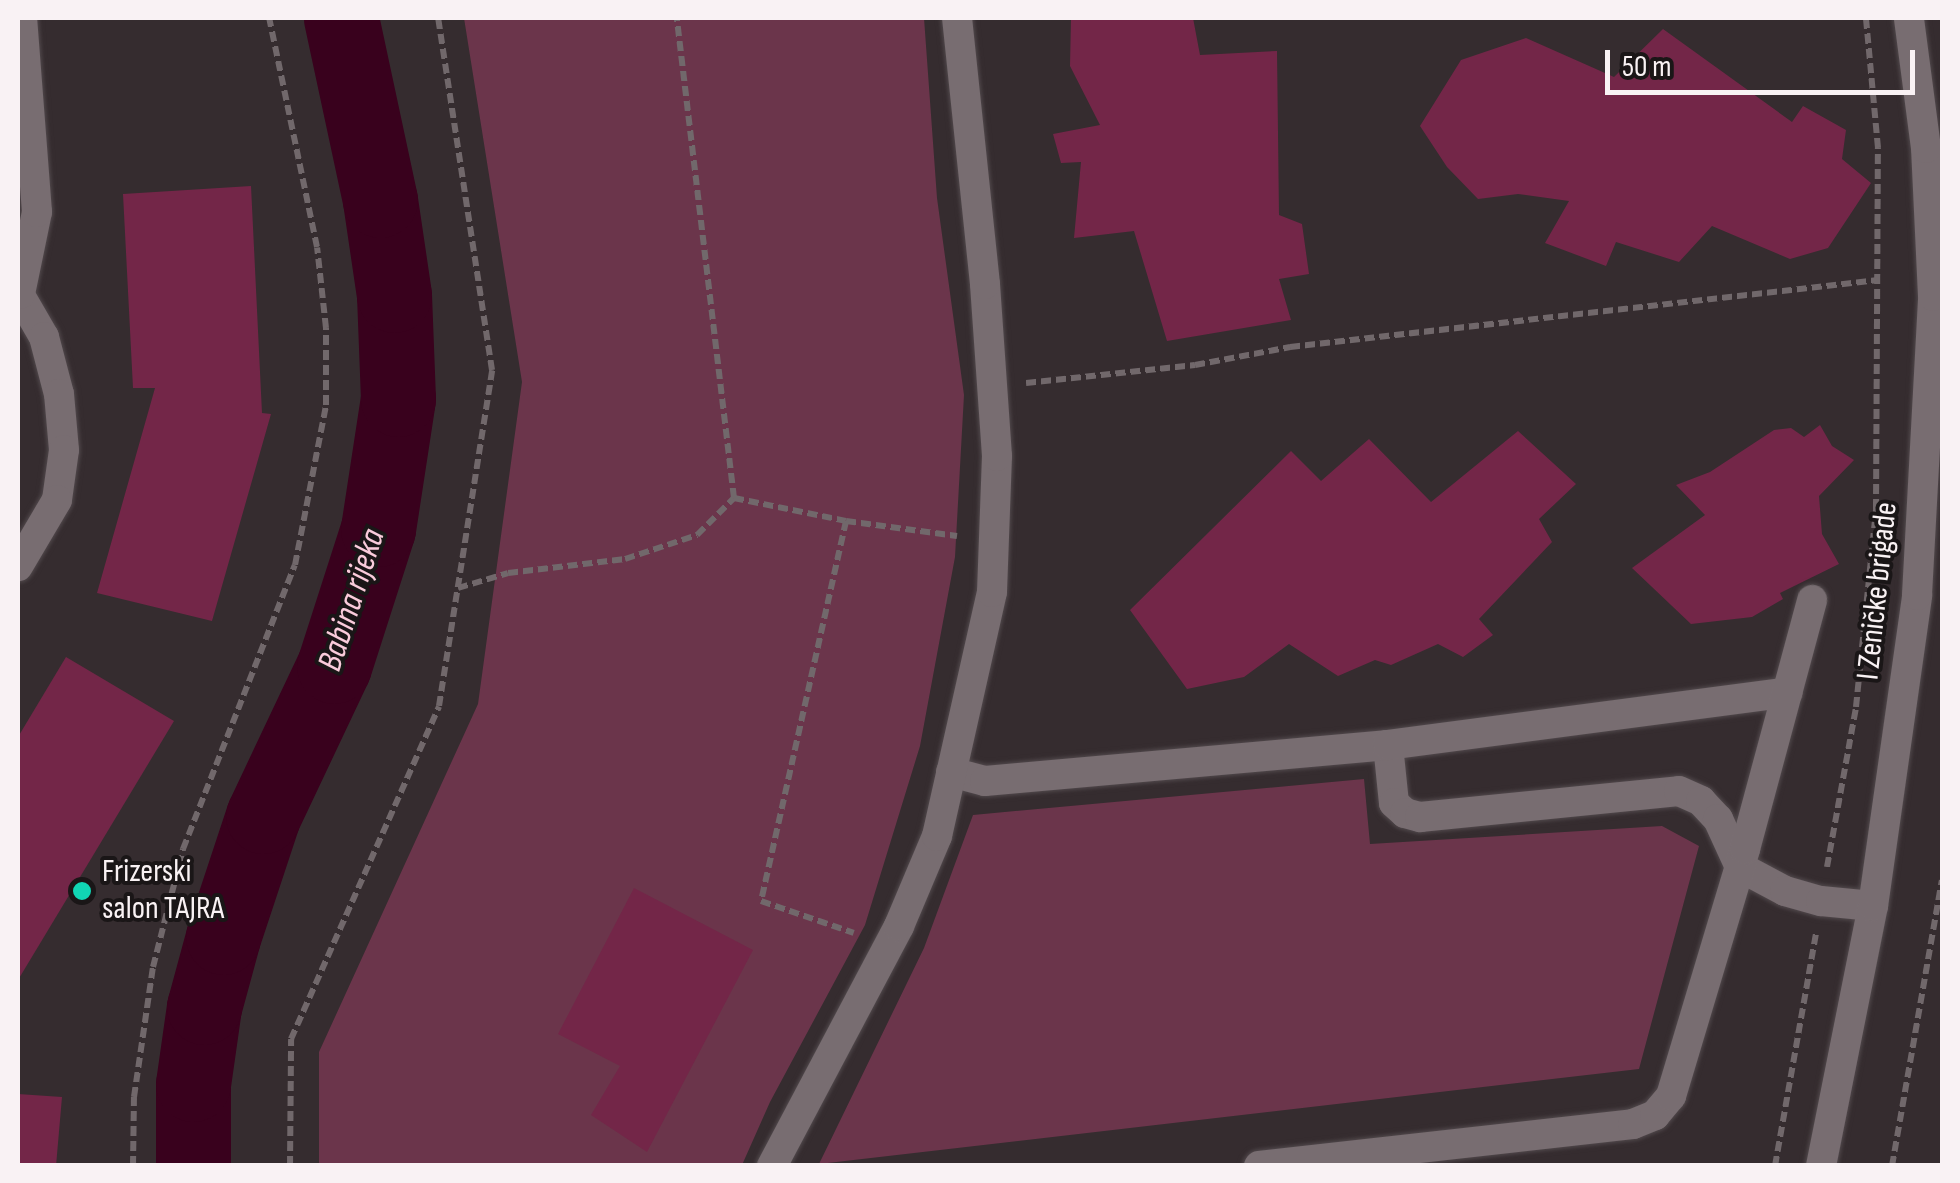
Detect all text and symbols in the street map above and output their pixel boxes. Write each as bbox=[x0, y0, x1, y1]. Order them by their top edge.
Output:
scale bar bbox=[1610, 30, 1920, 92]
text: 50 m bbox=[1622, 49, 1671, 85]
street label: I Zeničke brigade bbox=[1850, 500, 1906, 682]
water label: Babina rijeka bbox=[309, 524, 395, 676]
place label: Frizerski salon TAJRA bbox=[102, 854, 224, 929]
marker: Frizerski salon TAJRA bbox=[71, 880, 93, 902]

